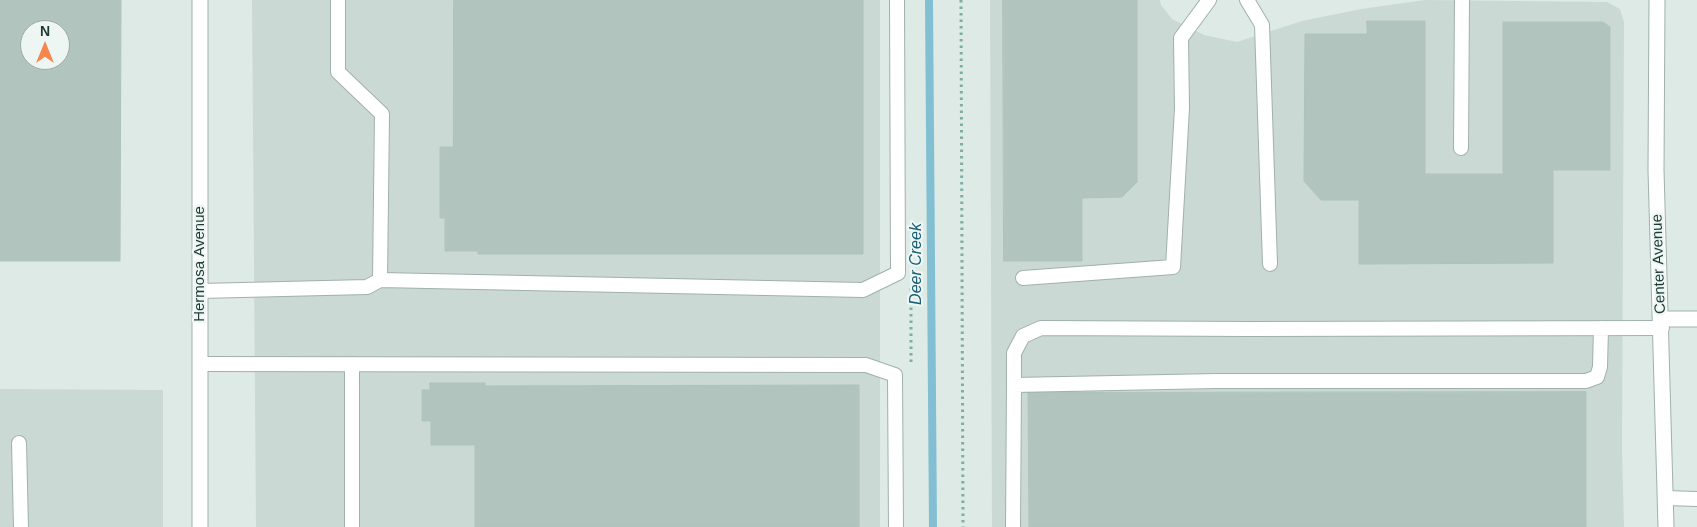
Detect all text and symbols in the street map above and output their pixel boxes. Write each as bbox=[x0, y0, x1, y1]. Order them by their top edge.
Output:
north arrow bbox=[20, 20, 70, 70]
text: N bbox=[40, 23, 50, 39]
street label: Hermosa Avenue bbox=[191, 206, 209, 322]
street label: Center Avenue bbox=[1648, 214, 1670, 314]
water label: Deer Creek bbox=[907, 223, 927, 305]

